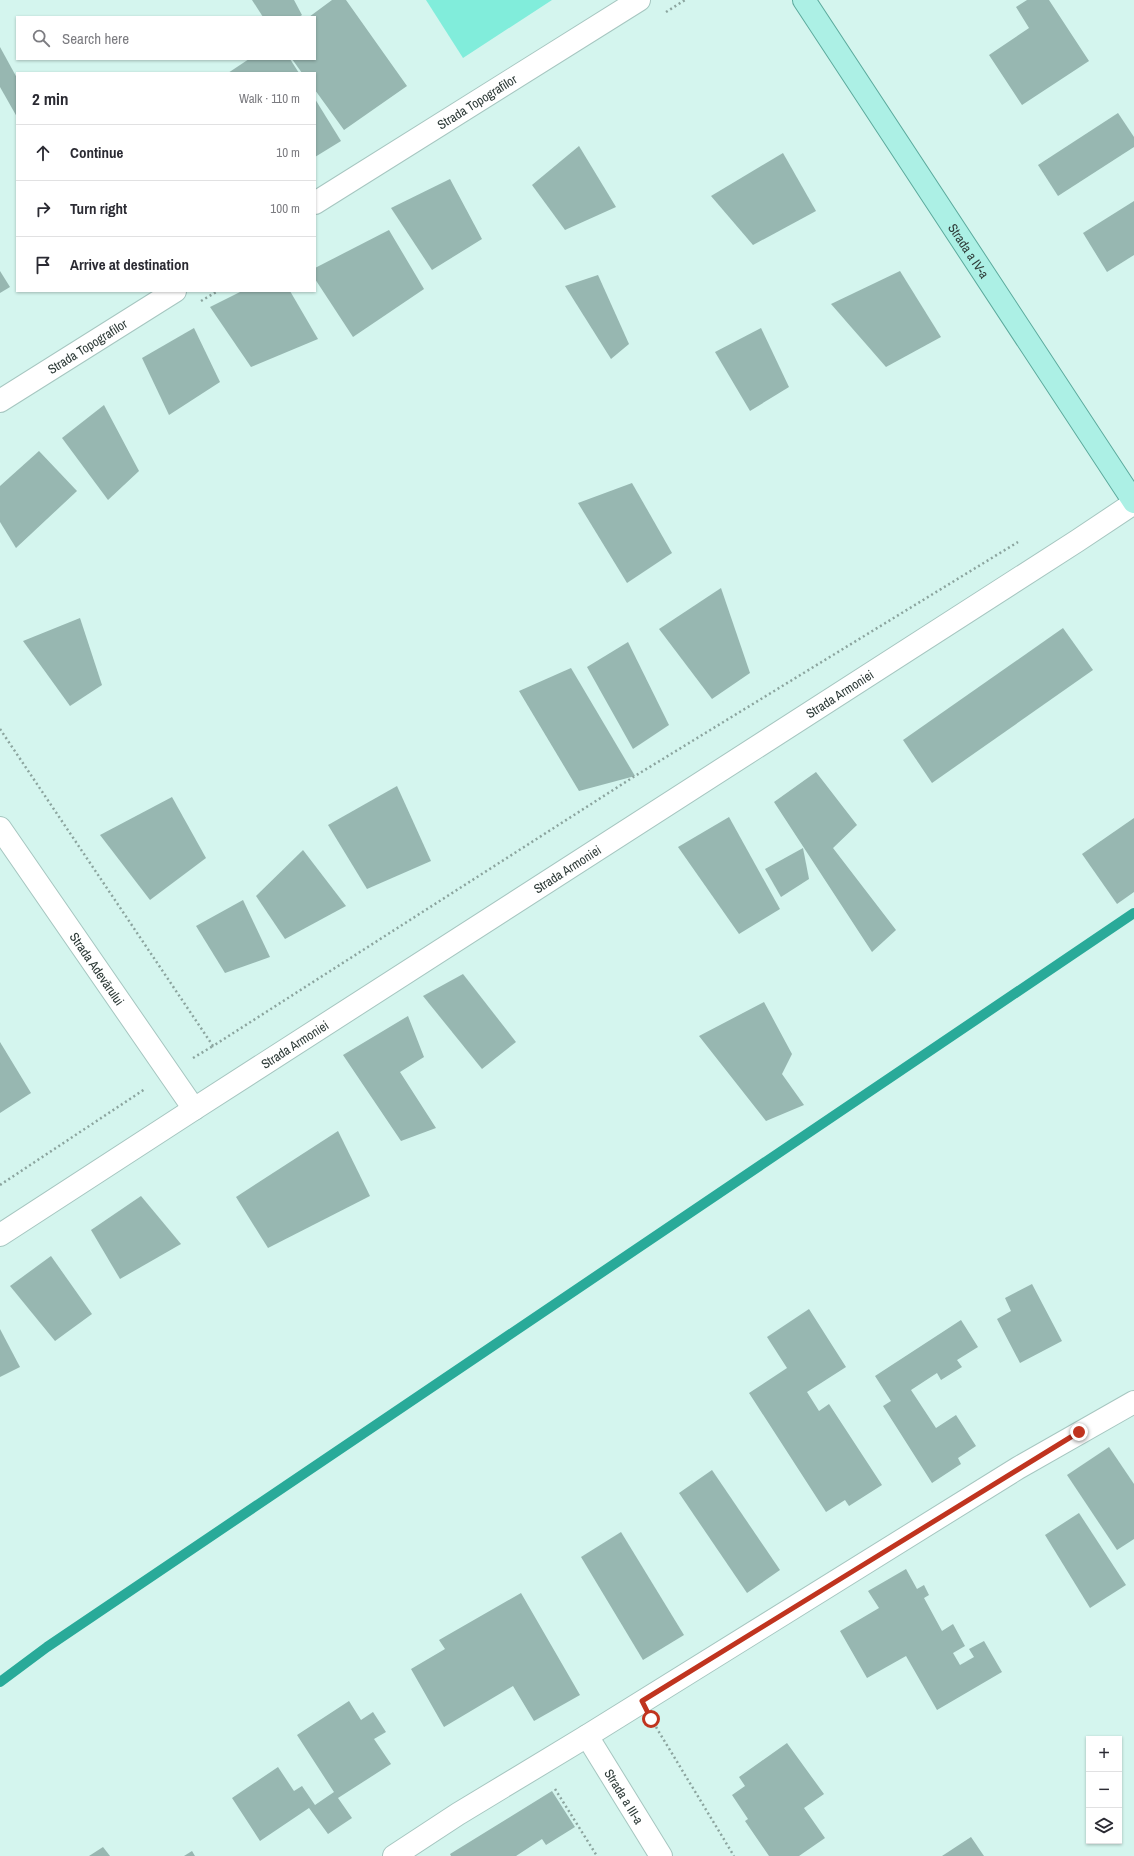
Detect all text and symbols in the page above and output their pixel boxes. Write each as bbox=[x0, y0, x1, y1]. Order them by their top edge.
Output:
search box bbox=[16, 16, 316, 60]
icon: search bbox=[30, 27, 52, 49]
text: Search here bbox=[62, 28, 129, 49]
street label: Strada Topografilor bbox=[434, 70, 520, 133]
text: 2 min bbox=[32, 87, 68, 110]
text: Walk · 110 m bbox=[239, 90, 300, 107]
icon: ahead bbox=[32, 142, 54, 164]
text: Continue bbox=[70, 142, 123, 163]
text: 10 m bbox=[276, 144, 300, 161]
icon: right bbox=[32, 198, 54, 220]
text: Turn right bbox=[70, 198, 127, 219]
text: 100 m bbox=[270, 200, 300, 217]
street label: Strada a IV-a bbox=[945, 220, 993, 281]
icon: arrive bbox=[32, 254, 54, 276]
text: Arrive at destination bbox=[70, 254, 189, 275]
street label: Strada Topografilor bbox=[44, 315, 130, 378]
street label: Strada Armoniei bbox=[803, 666, 877, 722]
street label: Strada Armoniei bbox=[530, 841, 604, 897]
street label: Strada Adevărului bbox=[66, 929, 128, 1009]
street label: Strada Armoniei bbox=[258, 1016, 332, 1072]
route end bbox=[1070, 1423, 1088, 1441]
route start bbox=[642, 1710, 660, 1728]
map controls bbox=[1086, 1736, 1122, 1844]
button: + bbox=[1086, 1736, 1122, 1772]
street label: Strada a III-a bbox=[601, 1766, 648, 1827]
button: − bbox=[1086, 1772, 1122, 1808]
button: layers bbox=[1086, 1808, 1122, 1844]

